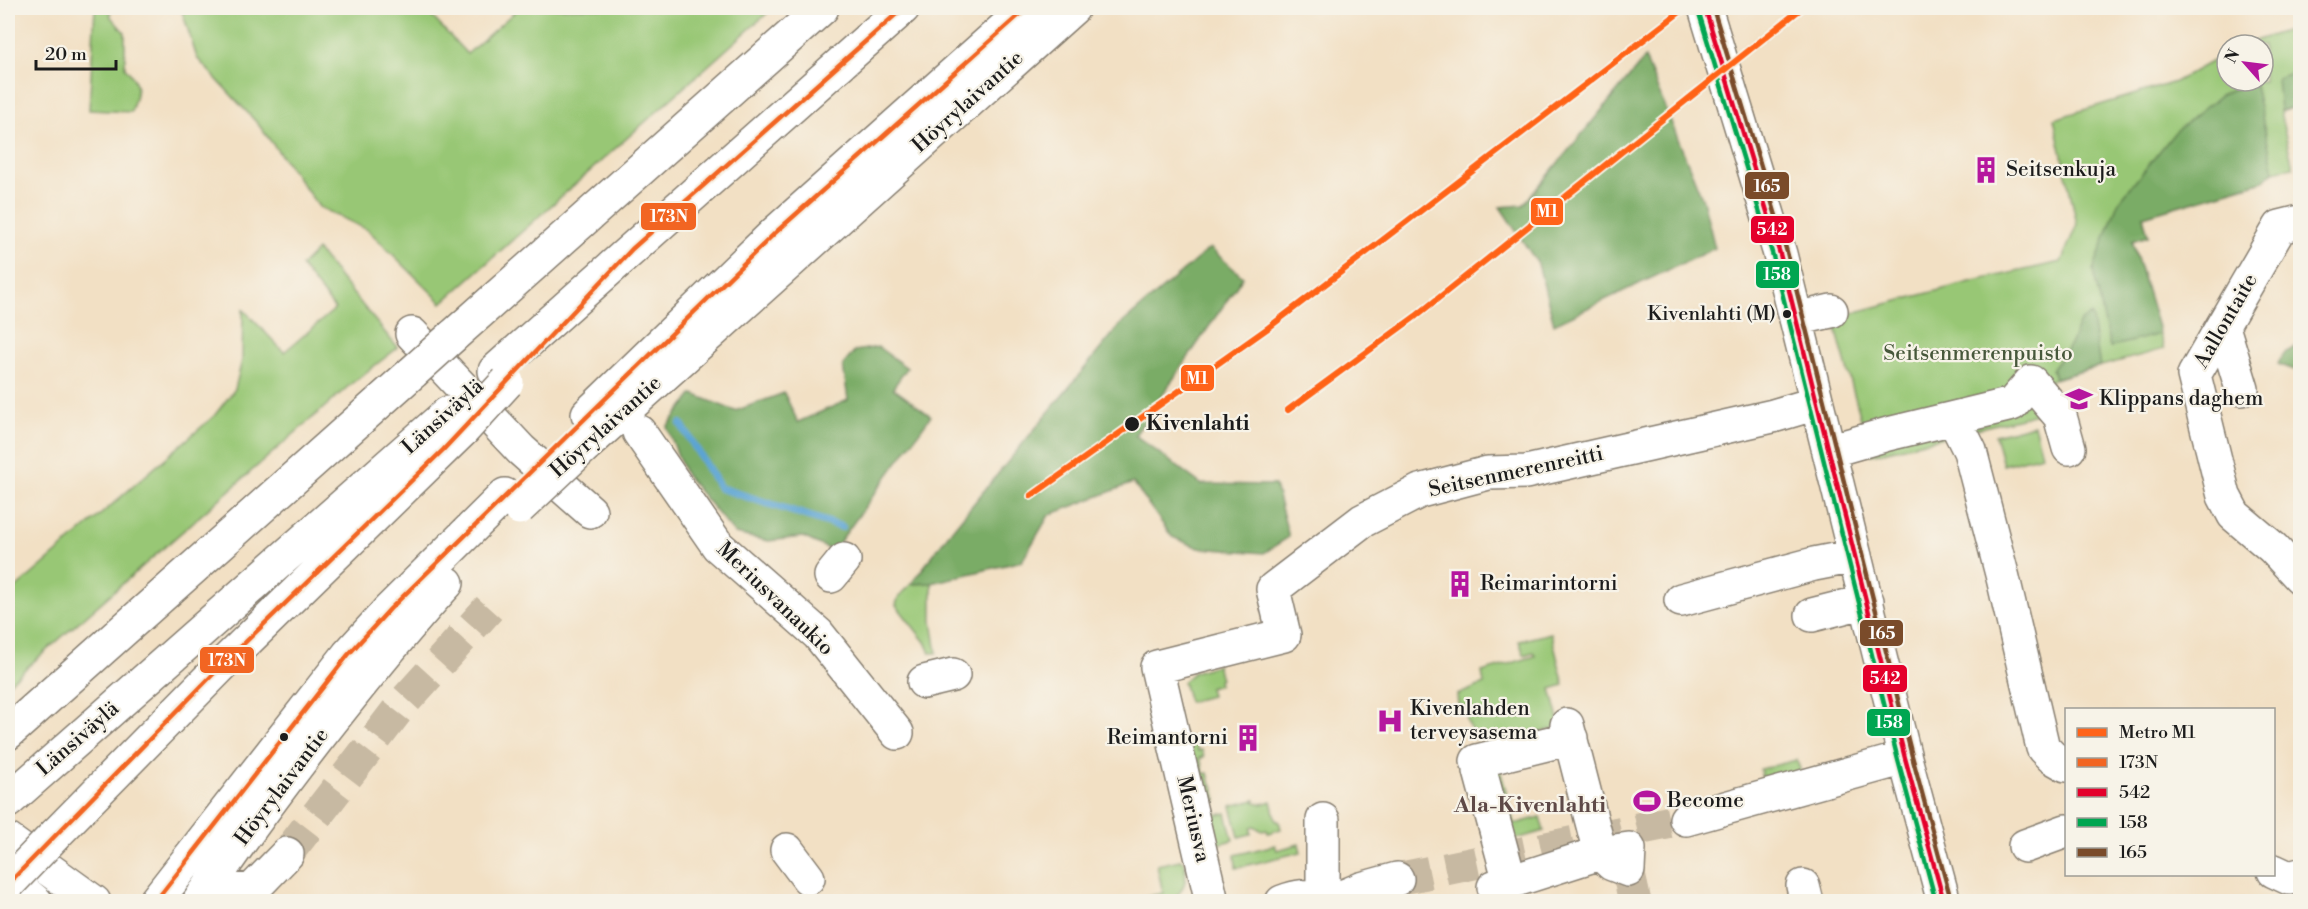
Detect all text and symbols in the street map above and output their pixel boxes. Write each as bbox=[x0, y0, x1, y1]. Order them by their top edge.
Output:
scale bar bbox=[36, 33, 116, 71]
north arrow bbox=[2215, 33, 2275, 93]
text: 20 m bbox=[45, 43, 87, 66]
street label: Höyrylaivantie bbox=[907, 45, 1029, 159]
text: N bbox=[2221, 46, 2245, 67]
building icon: Seitsenkuja bbox=[1971, 155, 2001, 185]
place label: Seitsenkuja bbox=[2006, 157, 2117, 183]
line badge: 165 bbox=[1744, 171, 1790, 200]
text: 165 bbox=[1753, 177, 1781, 197]
line badge: M1 bbox=[1530, 197, 1564, 226]
line badge: 173N bbox=[640, 202, 697, 231]
text: M1 bbox=[1536, 202, 1559, 222]
text: 173N bbox=[650, 207, 689, 227]
line badge: 542 bbox=[1750, 215, 1795, 244]
text: 542 bbox=[1757, 220, 1787, 240]
line badge: 158 bbox=[1755, 260, 1800, 289]
text: 158 bbox=[1763, 265, 1791, 285]
street label: Aallontaite bbox=[2188, 269, 2264, 374]
place label: Kivenlahti (M) bbox=[1647, 302, 1776, 327]
marker: Kivenlahti (M) bbox=[1781, 308, 1793, 320]
park label: Seitsenmerenpuisto bbox=[1883, 341, 2073, 367]
line badge: M1 bbox=[1180, 364, 1215, 392]
text: M1 bbox=[1186, 369, 1209, 389]
street label: Höyrylaivantie bbox=[545, 370, 667, 484]
street label: Länsiväylä bbox=[397, 373, 490, 460]
school or university icon: Klippans daghem bbox=[2064, 384, 2094, 414]
place label: Klippans daghem bbox=[2099, 386, 2263, 412]
place label: Kivenlahti bbox=[1146, 411, 1250, 437]
marker: Kivenlahti bbox=[1123, 415, 1141, 433]
street label: Seitsenmerenreitti bbox=[1426, 441, 1606, 503]
street label: Meriusvanaukio bbox=[711, 537, 839, 661]
building icon: Reimarintorni bbox=[1445, 569, 1475, 599]
place label: Reimarintorni bbox=[1480, 571, 1618, 597]
line badge: 165 bbox=[1859, 619, 1904, 647]
text: 165 bbox=[1868, 624, 1896, 644]
line badge: 173N bbox=[199, 646, 255, 674]
text: 173N bbox=[208, 651, 247, 671]
line badge: 542 bbox=[1862, 664, 1908, 693]
text: 542 bbox=[1870, 669, 1900, 689]
street label: Länsiväylä bbox=[31, 696, 125, 782]
place label: Kivenlahden terveysasema bbox=[1410, 696, 1538, 746]
hospital icon: Kivenlahden terveysasema bbox=[1375, 706, 1405, 736]
line badge: 158 bbox=[1866, 708, 1911, 737]
legend bbox=[2065, 708, 2275, 876]
text: 158 bbox=[1875, 713, 1903, 733]
text: Metro M1 bbox=[2119, 721, 2196, 744]
street label: Höyrylaivantie bbox=[229, 723, 335, 851]
building icon: Reimantorni bbox=[1233, 723, 1263, 753]
place label: Reimantorni bbox=[1107, 725, 1228, 751]
unlabelled marker bbox=[278, 731, 290, 743]
text: 173N bbox=[2119, 751, 2159, 774]
street label: Meriusva bbox=[1170, 773, 1216, 865]
text: 542 bbox=[2119, 781, 2150, 804]
sports icon: Become bbox=[1632, 786, 1662, 816]
place label: Become bbox=[1666, 788, 1744, 814]
district label: Ala-Kivenlahti bbox=[1453, 792, 1606, 819]
text: 158 bbox=[2119, 811, 2148, 834]
text: 165 bbox=[2119, 841, 2147, 864]

